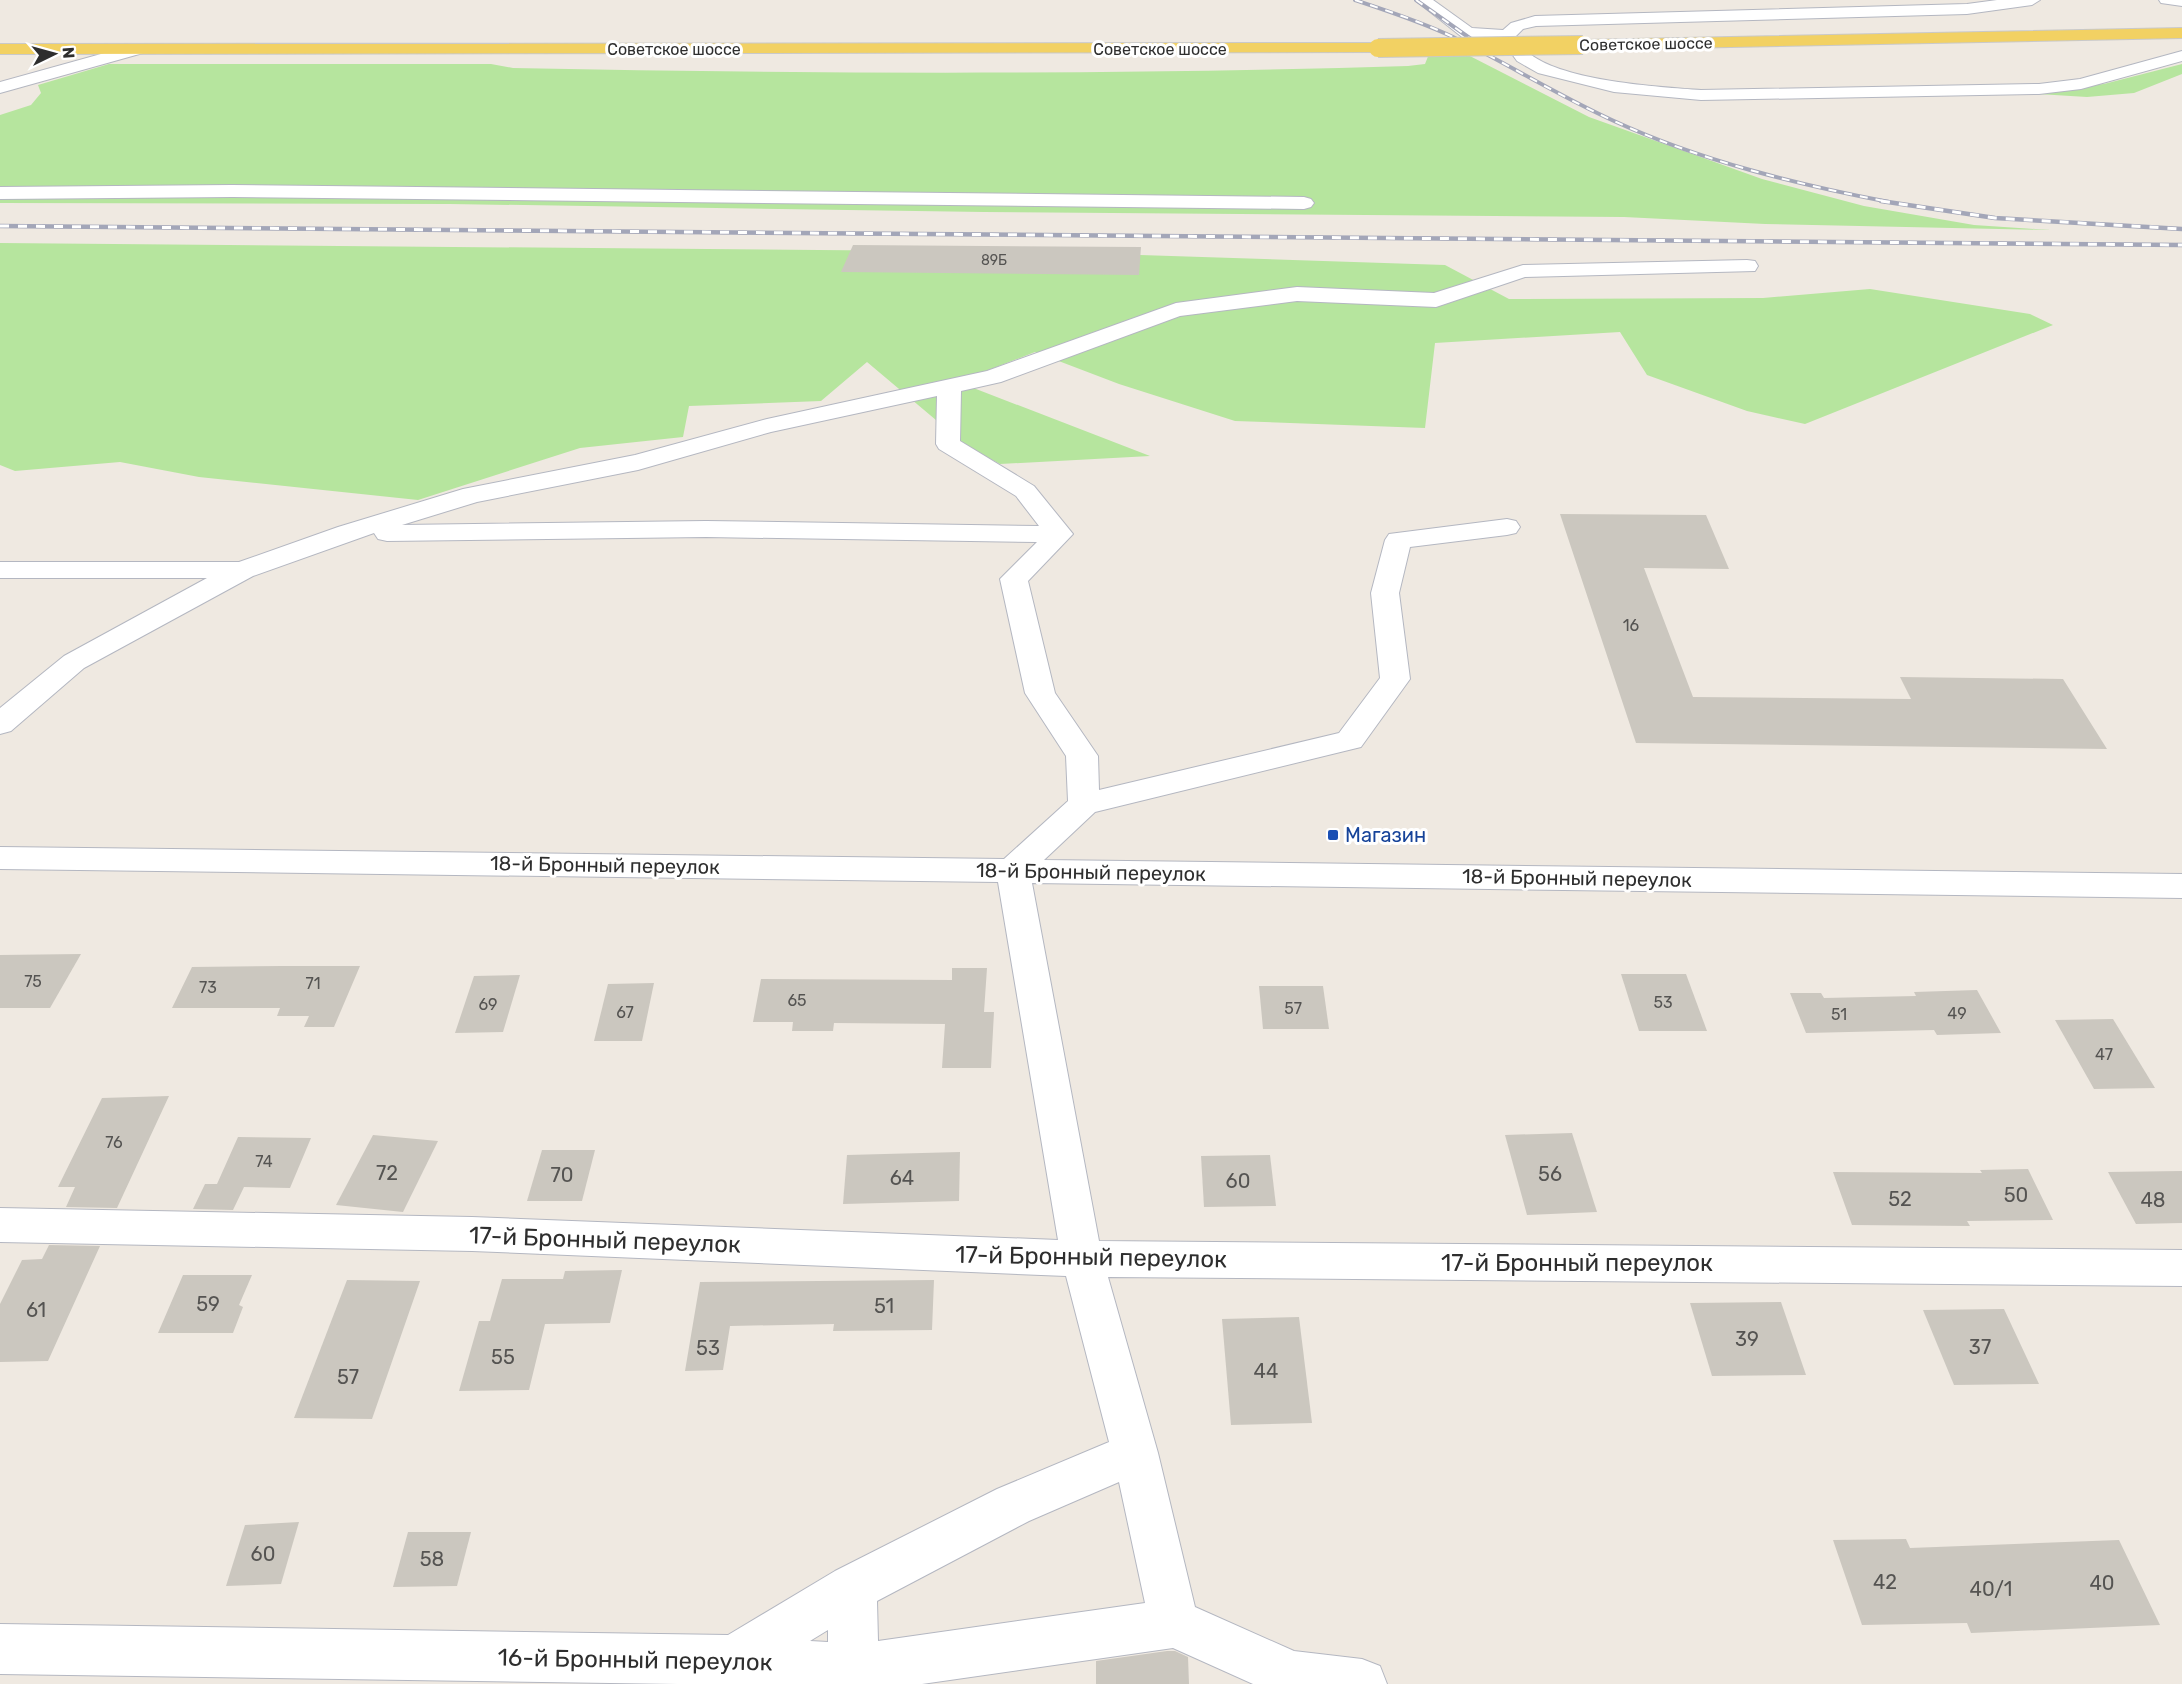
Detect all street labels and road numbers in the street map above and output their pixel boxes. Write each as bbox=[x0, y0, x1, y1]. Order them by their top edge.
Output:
street label: Советское шоссе bbox=[1579, 33, 1713, 55]
street label: Советское шоссе bbox=[607, 40, 741, 59]
street label: Советское шоссе bbox=[1093, 40, 1227, 59]
street label: 18-й Бронный переулок bbox=[490, 851, 720, 879]
street label: 18-й Бронный переулок bbox=[976, 858, 1206, 886]
street label: 18-й Бронный переулок bbox=[1462, 864, 1692, 892]
street label: 17-й Бронный переулок bbox=[469, 1221, 741, 1259]
street label: 17-й Бронный переулок bbox=[955, 1241, 1227, 1273]
street label: 17-й Бронный переулок bbox=[1441, 1249, 1713, 1277]
street label: 16-й Бронный переулок bbox=[497, 1644, 773, 1676]

